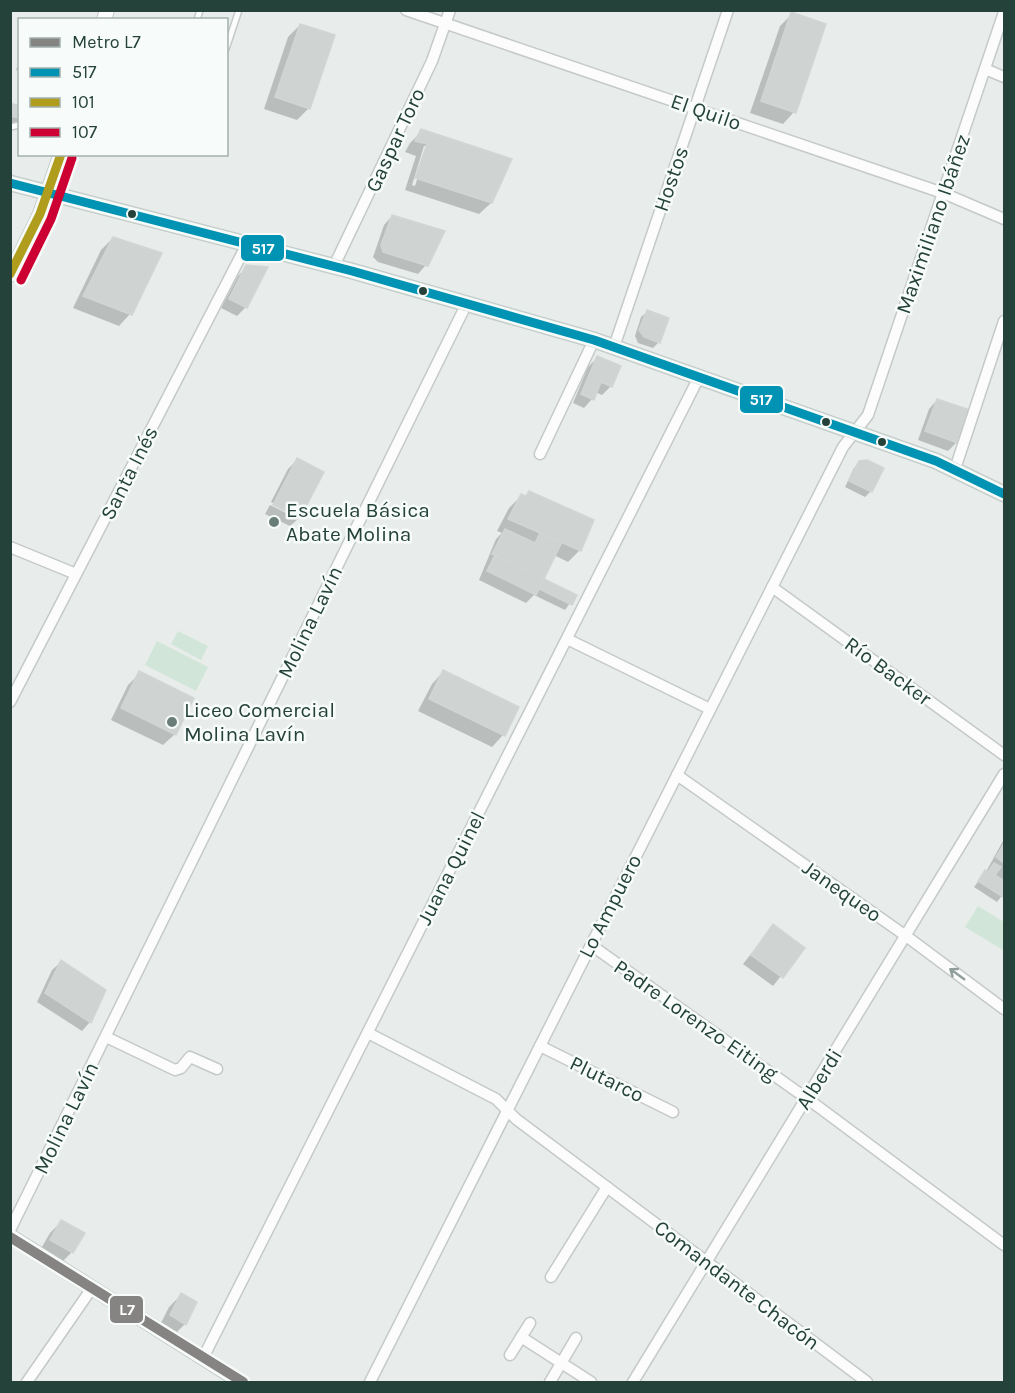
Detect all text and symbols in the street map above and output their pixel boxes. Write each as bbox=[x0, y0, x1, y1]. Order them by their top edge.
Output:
legend bbox=[18, 18, 228, 156]
text: Metro L7 bbox=[72, 31, 141, 53]
text: 517 bbox=[72, 61, 97, 83]
street label: Gaspar Toro bbox=[360, 84, 430, 196]
street label: El Quilo bbox=[668, 89, 744, 135]
text: 101 bbox=[72, 91, 95, 113]
text: 107 bbox=[72, 121, 98, 143]
street label: Maximiliano Ibáñez bbox=[891, 131, 975, 317]
street label: Hostos bbox=[649, 143, 693, 215]
unlabelled marker bbox=[126, 208, 138, 220]
line badge: 517 bbox=[240, 234, 285, 262]
text: 517 bbox=[252, 239, 275, 258]
unlabelled marker bbox=[417, 285, 429, 297]
line badge: 517 bbox=[739, 385, 784, 414]
text: 517 bbox=[750, 390, 773, 409]
unlabelled marker bbox=[820, 416, 832, 428]
street label: Santa Inés bbox=[95, 422, 163, 524]
unlabelled marker bbox=[876, 436, 888, 448]
place label: Escuela Básica Abate Molina bbox=[286, 498, 430, 546]
marker: Escuela Básica Abate Molina bbox=[267, 515, 281, 529]
street label: Molina Lavín bbox=[273, 562, 347, 682]
street label: Río Backer bbox=[840, 632, 936, 711]
place label: Liceo Comercial Molina Lavín bbox=[184, 698, 335, 746]
marker: Liceo Comercial Molina Lavín bbox=[165, 715, 179, 729]
street label: Juana Quinel bbox=[412, 807, 490, 929]
street label: Lo Ampuero bbox=[574, 850, 646, 962]
street label: Janequeo bbox=[798, 855, 886, 927]
street label: Padre Lorenzo Eiting bbox=[609, 954, 783, 1086]
one-way arrow bbox=[950, 968, 966, 980]
street label: Alberdi bbox=[791, 1044, 847, 1114]
street label: Plutarco bbox=[566, 1051, 648, 1107]
street label: Molina Lavín bbox=[29, 1058, 103, 1178]
street label: Comandante Chacón bbox=[650, 1215, 824, 1355]
line badge: L7 bbox=[109, 1295, 144, 1324]
text: L7 bbox=[119, 1300, 135, 1319]

